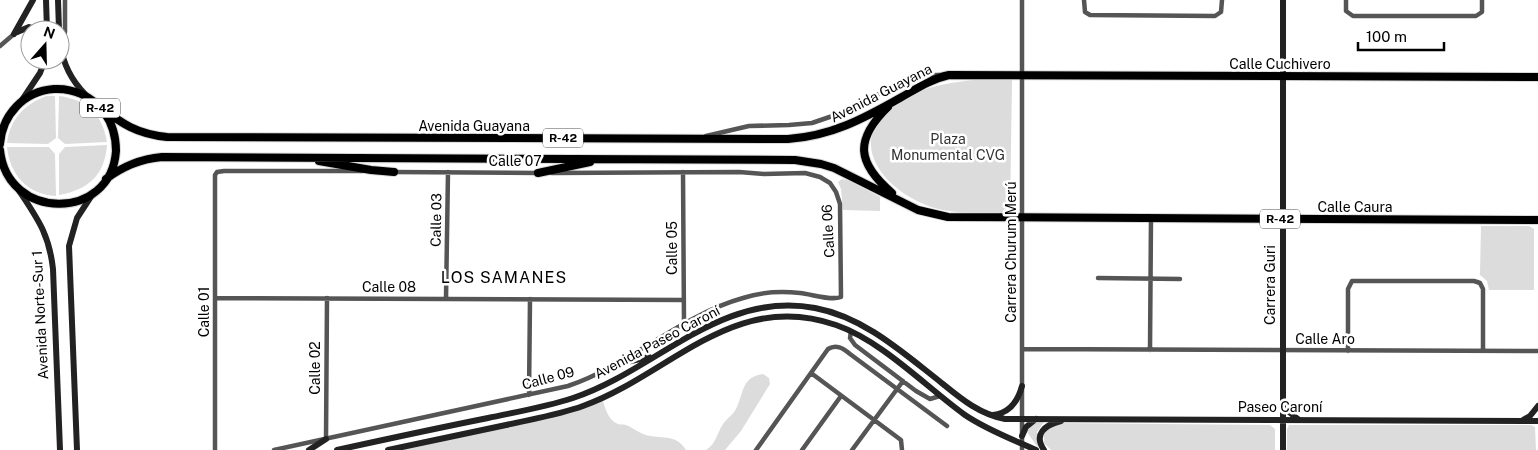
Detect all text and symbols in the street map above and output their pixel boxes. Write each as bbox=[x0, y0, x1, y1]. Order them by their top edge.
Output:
north arrow bbox=[20, 20, 70, 70]
scale bar bbox=[1358, 20, 1444, 52]
text: N bbox=[42, 23, 57, 42]
text: 100 m bbox=[1366, 28, 1407, 45]
street label: Calle Cuchivero bbox=[1229, 56, 1331, 72]
street label: Avenida Guayana bbox=[828, 61, 934, 125]
road number: R-42 bbox=[80, 99, 120, 118]
street label: Avenida Guayana bbox=[418, 118, 530, 134]
road number: R-42 bbox=[543, 128, 583, 148]
park label: Plaza Monumental CVG bbox=[891, 131, 1005, 163]
street label: Calle 07 bbox=[488, 153, 542, 169]
street label: Carrera Churum Merú bbox=[1003, 181, 1019, 323]
street label: Calle 03 bbox=[428, 193, 444, 247]
street label: Calle Caura bbox=[1318, 199, 1392, 215]
street label: Calle 06 bbox=[819, 204, 837, 258]
road number: R-42 bbox=[1260, 210, 1300, 228]
street label: Calle 05 bbox=[664, 221, 680, 275]
street label: Carrera Guri bbox=[1262, 245, 1278, 325]
street label: Avenida Norte-Sur 1 bbox=[29, 250, 51, 380]
district label: LOS SAMANES bbox=[441, 268, 567, 287]
street label: Calle 08 bbox=[362, 279, 416, 295]
street label: Calle 01 bbox=[196, 287, 212, 337]
street label: Avenida Paseo Caroní bbox=[592, 302, 723, 382]
street label: Calle Aro bbox=[1295, 331, 1355, 347]
street label: Calle 02 bbox=[307, 341, 323, 395]
street label: Calle 09 bbox=[520, 363, 576, 393]
street label: Paseo Caroní bbox=[1238, 399, 1323, 415]

